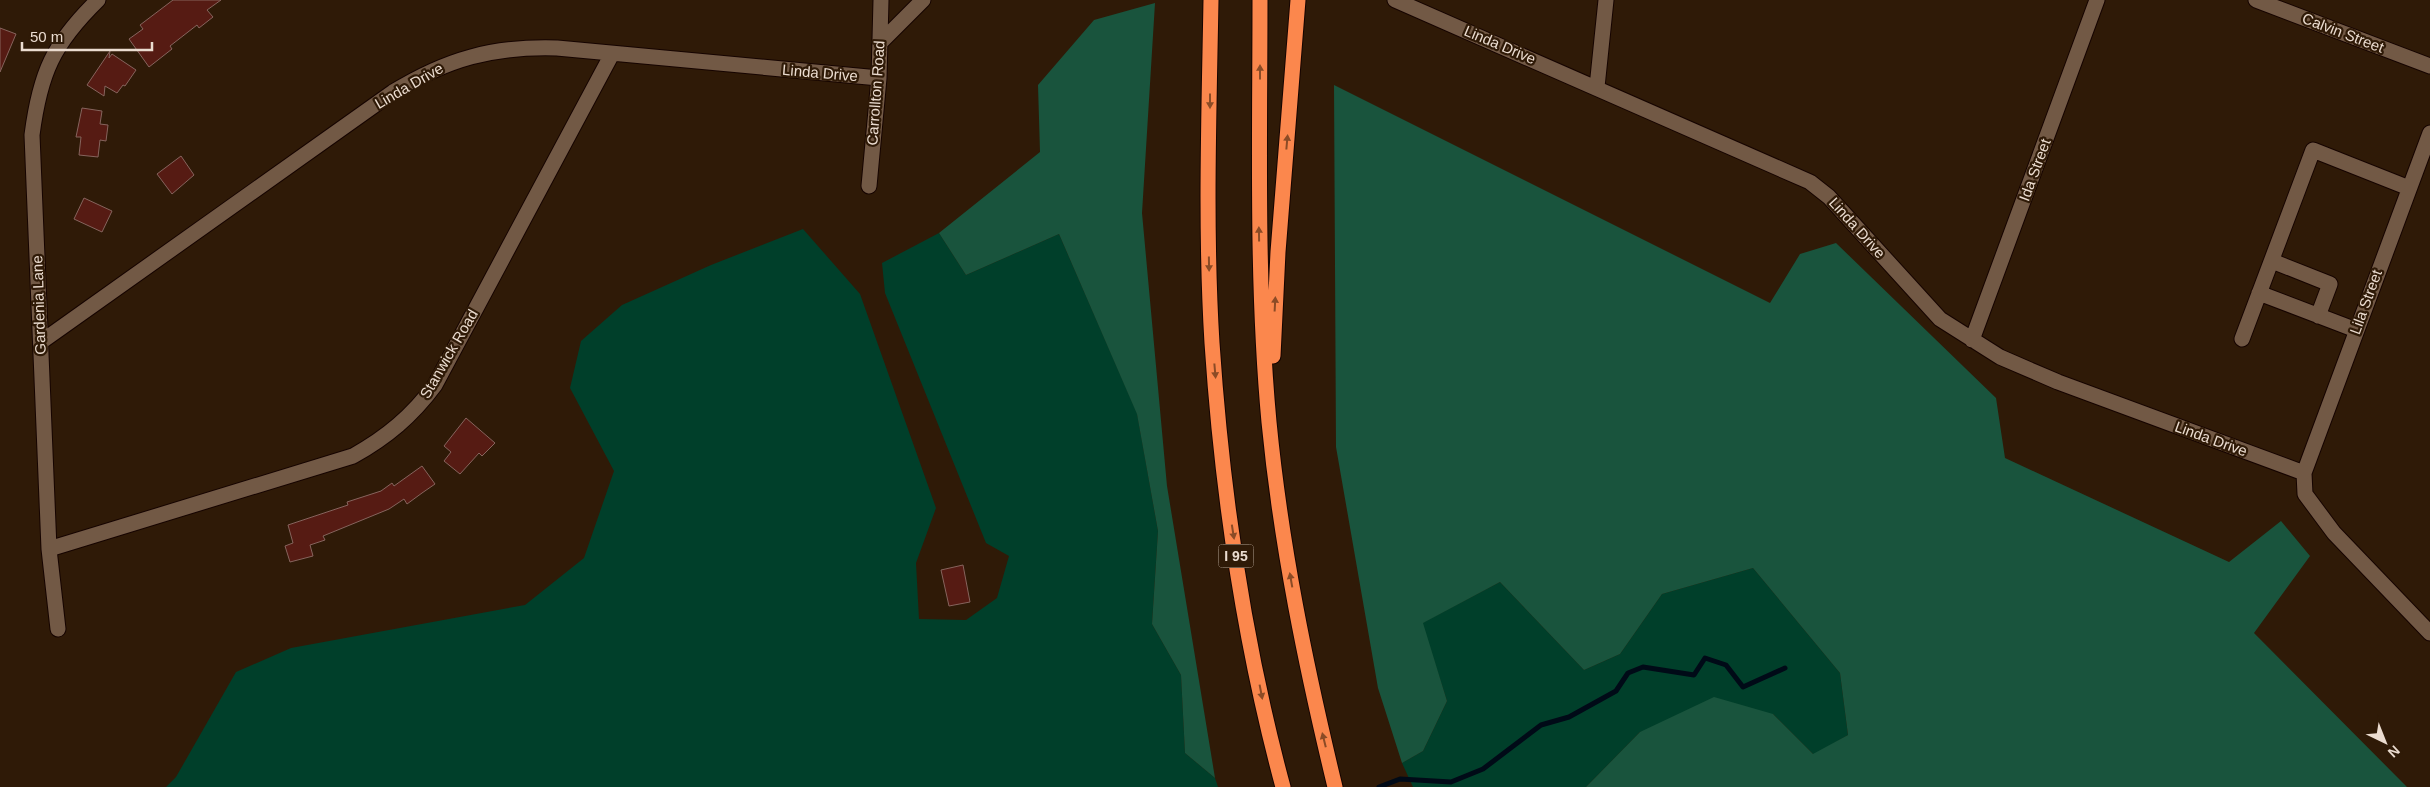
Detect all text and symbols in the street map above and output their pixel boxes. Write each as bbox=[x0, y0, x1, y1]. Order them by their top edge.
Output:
street label: Calvin Street bbox=[2300, 9, 2387, 56]
scale bar bbox=[22, 20, 152, 52]
street label: Linda Drive bbox=[1462, 22, 1538, 67]
text: 50 m bbox=[30, 28, 63, 45]
street label: Carrollton Road bbox=[863, 40, 888, 146]
street label: Linda Drive bbox=[372, 59, 446, 112]
street label: Linda Drive bbox=[782, 61, 859, 84]
one-way arrow bbox=[1256, 64, 1264, 80]
one-way arrow bbox=[1206, 93, 1214, 109]
one-way arrow bbox=[1283, 134, 1291, 150]
street label: Ida Street bbox=[2015, 136, 2054, 203]
street label: Linda Drive bbox=[1826, 194, 1889, 262]
one-way arrow bbox=[1255, 226, 1263, 242]
street label: Gardenia Lane bbox=[28, 255, 49, 355]
one-way arrow bbox=[1206, 256, 1214, 272]
street label: Lila Street bbox=[2346, 266, 2385, 336]
one-way arrow bbox=[1272, 296, 1280, 312]
street label: Stanwick Road bbox=[416, 306, 481, 401]
one-way arrow bbox=[1211, 363, 1219, 379]
street label: Linda Drive bbox=[2173, 418, 2250, 459]
one-way arrow bbox=[1229, 525, 1237, 541]
road number: I 95 bbox=[1218, 544, 1254, 568]
one-way arrow bbox=[1287, 572, 1295, 588]
one-way arrow bbox=[1257, 685, 1265, 701]
north arrow bbox=[2360, 717, 2410, 767]
one-way arrow bbox=[1320, 732, 1328, 747]
text: N bbox=[2385, 742, 2403, 761]

